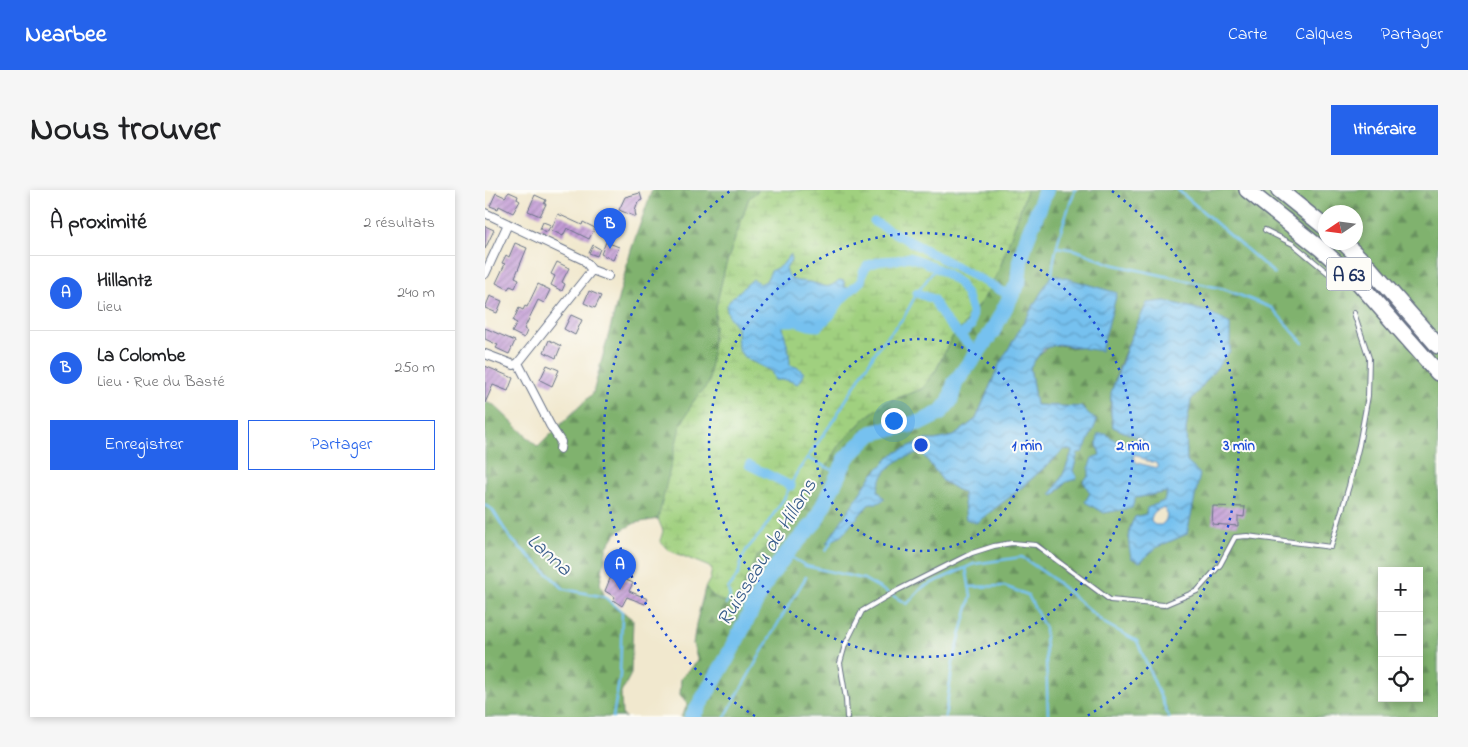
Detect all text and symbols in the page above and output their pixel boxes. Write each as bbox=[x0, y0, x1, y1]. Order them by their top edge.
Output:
text: Nearbee bbox=[25, 18, 107, 53]
text: Carte bbox=[1228, 22, 1267, 48]
text: Calques bbox=[1295, 22, 1353, 48]
text: Partager bbox=[1381, 22, 1443, 48]
text: Nous trouver bbox=[30, 105, 220, 156]
button: Itinéraire bbox=[1331, 105, 1438, 155]
north arrow bbox=[1318, 205, 1363, 250]
text: À proximité bbox=[50, 208, 147, 238]
pin: B bbox=[594, 208, 626, 249]
text: 2 résultats bbox=[363, 211, 435, 235]
road number: A 63 bbox=[1327, 258, 1371, 290]
text: Hillantz bbox=[97, 268, 152, 295]
text: A bbox=[61, 281, 71, 305]
text: 240 m bbox=[397, 281, 435, 305]
text: Lieu bbox=[97, 295, 122, 319]
text: La Colombe bbox=[97, 343, 185, 370]
text: B bbox=[61, 356, 71, 380]
text: 250 m bbox=[395, 356, 435, 380]
text: Lieu · Rue du Basté bbox=[97, 370, 225, 394]
your location bbox=[881, 408, 907, 434]
button: Enregistrer bbox=[50, 420, 238, 470]
button: Partager bbox=[248, 420, 435, 470]
text: 1 min bbox=[1012, 435, 1043, 457]
text: 2 min bbox=[1116, 435, 1150, 457]
text: 3 min bbox=[1222, 435, 1255, 457]
centre of rings bbox=[912, 436, 930, 454]
water label: Ruisseau de Hillans bbox=[710, 473, 825, 632]
water label: Lanna bbox=[520, 527, 578, 584]
pin: A bbox=[604, 549, 636, 590]
map controls bbox=[1378, 567, 1423, 702]
button: + bbox=[1378, 567, 1423, 612]
button: − bbox=[1378, 612, 1423, 657]
button: locate bbox=[1378, 657, 1423, 702]

